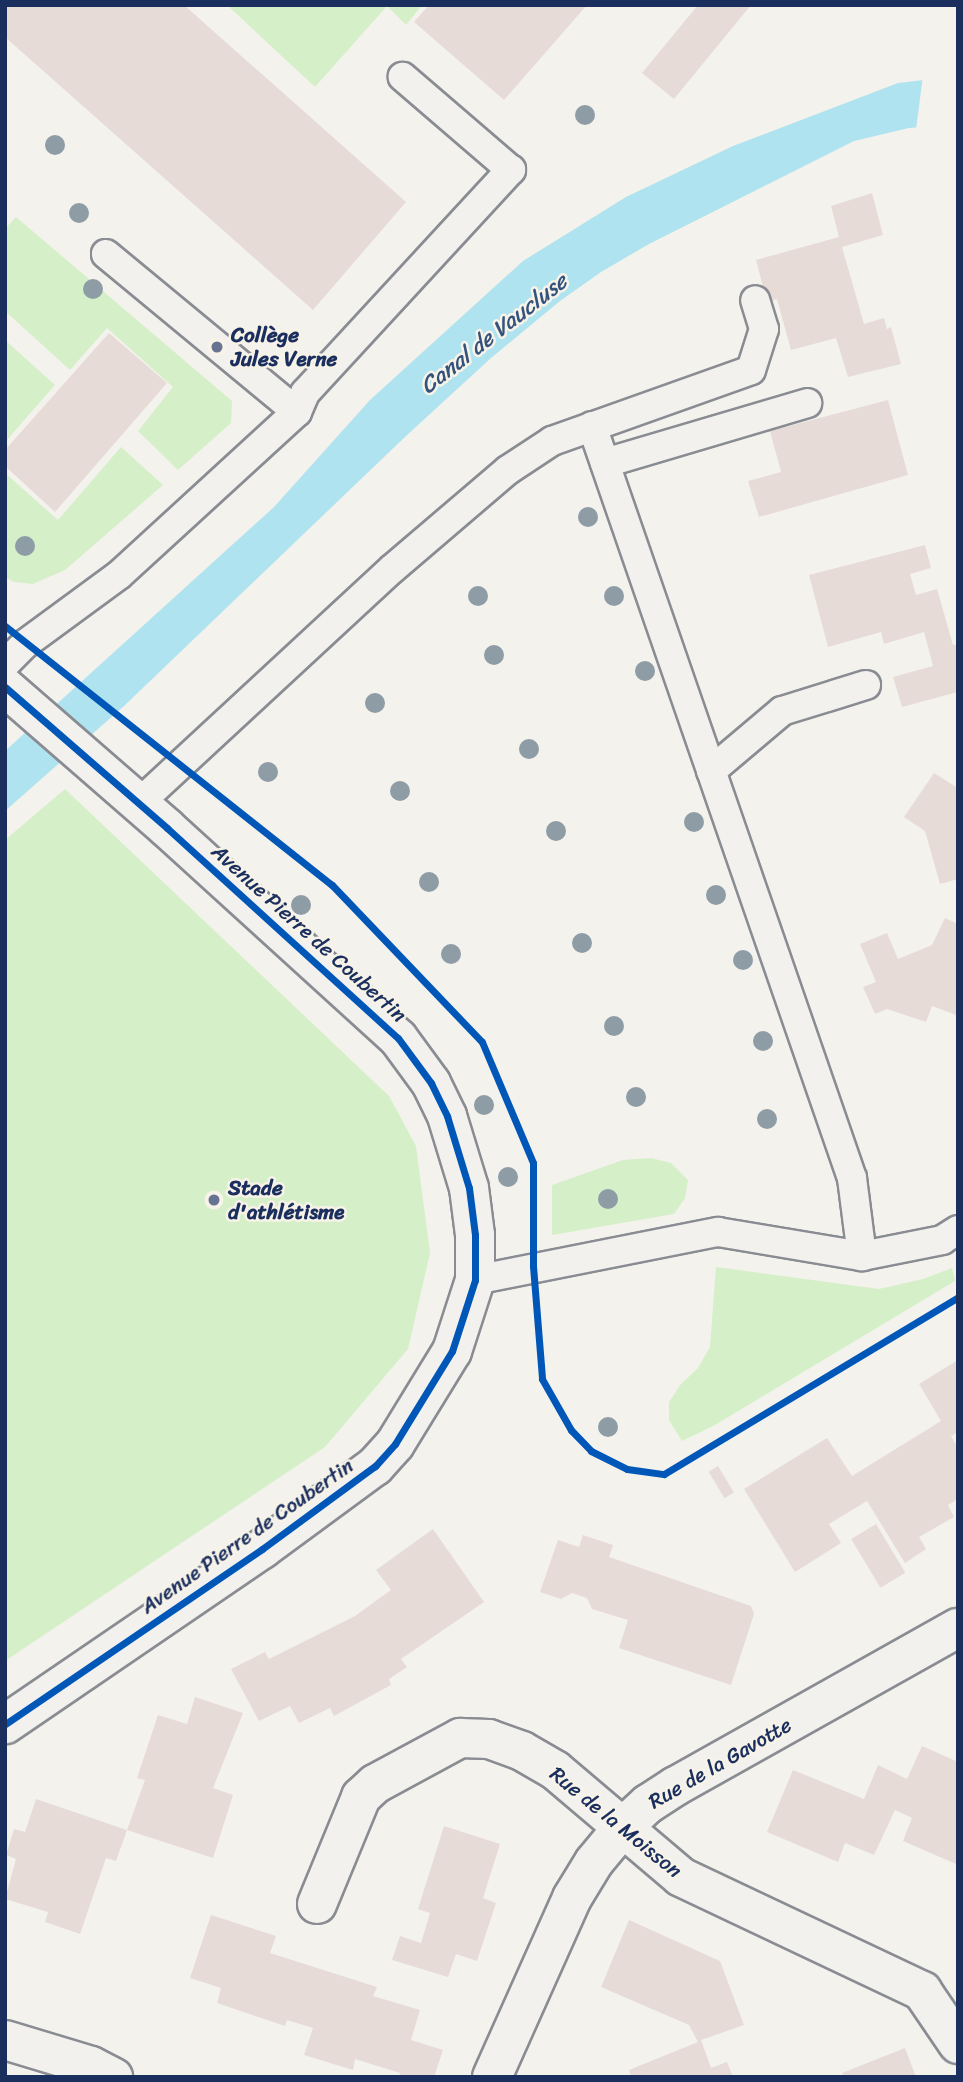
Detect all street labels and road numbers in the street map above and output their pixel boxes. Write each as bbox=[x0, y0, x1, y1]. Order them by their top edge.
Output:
street label: Avenue Pierre de Coubertin bbox=[207, 839, 411, 1027]
street label: Avenue Pierre de Coubertin bbox=[136, 1453, 358, 1619]
street label: Rue de la Gavotte bbox=[644, 1712, 796, 1814]
street label: Rue de la Moisson bbox=[544, 1761, 688, 1883]

